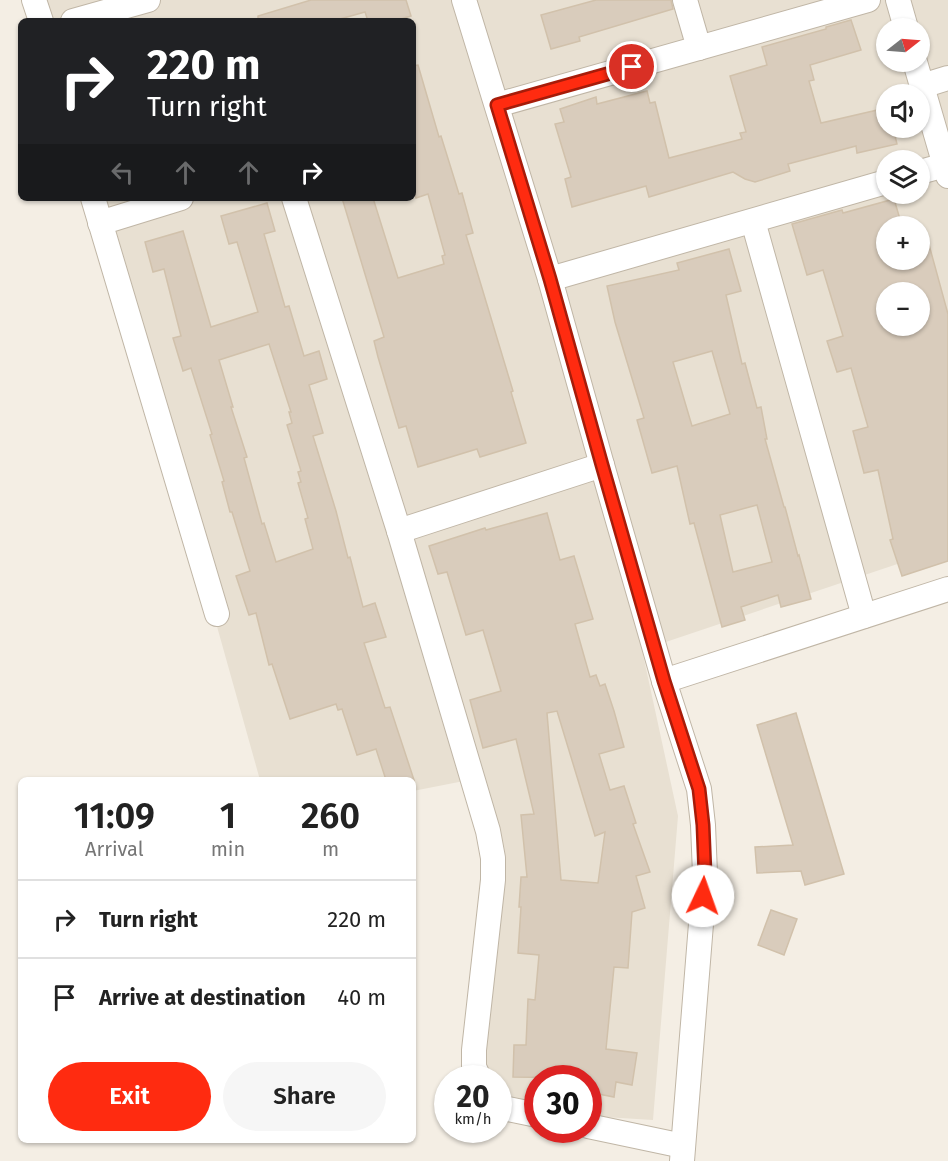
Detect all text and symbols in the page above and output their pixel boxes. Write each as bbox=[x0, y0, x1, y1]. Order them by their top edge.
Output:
north arrow bbox=[876, 18, 930, 72]
map controls bbox=[876, 18, 930, 336]
text: 220 m bbox=[147, 40, 260, 90]
pin bbox=[606, 41, 657, 92]
icon: right bbox=[48, 42, 126, 120]
icon: arrive bbox=[615, 50, 648, 83]
button: sound bbox=[876, 84, 930, 138]
text: Turn right bbox=[147, 91, 267, 123]
button: layers bbox=[876, 150, 930, 204]
icon: left bbox=[106, 156, 139, 189]
icon: ahead bbox=[169, 156, 202, 189]
icon: ahead bbox=[232, 156, 265, 189]
icon: right bbox=[295, 156, 328, 189]
button: + bbox=[876, 216, 930, 270]
button: − bbox=[876, 282, 930, 336]
text: 11:09 bbox=[74, 794, 155, 838]
text: 1 bbox=[220, 794, 236, 838]
text: 260 bbox=[301, 794, 360, 838]
text: Arrival bbox=[85, 837, 144, 861]
text: min bbox=[211, 837, 245, 861]
text: m bbox=[322, 837, 339, 861]
position arrow bbox=[671, 864, 735, 928]
icon: right bbox=[48, 903, 81, 936]
text: Turn right bbox=[99, 906, 198, 933]
text: 220 m bbox=[327, 906, 386, 933]
icon: arrive bbox=[48, 981, 81, 1014]
text: Arrive at destination bbox=[99, 984, 306, 1011]
text: 40 m bbox=[337, 984, 386, 1011]
button: Exit bbox=[48, 1062, 211, 1131]
button: Share bbox=[223, 1062, 386, 1131]
speed limit sign: 30 bbox=[524, 1065, 602, 1143]
text: 20 bbox=[456, 1079, 490, 1115]
text: km/h bbox=[454, 1110, 492, 1128]

